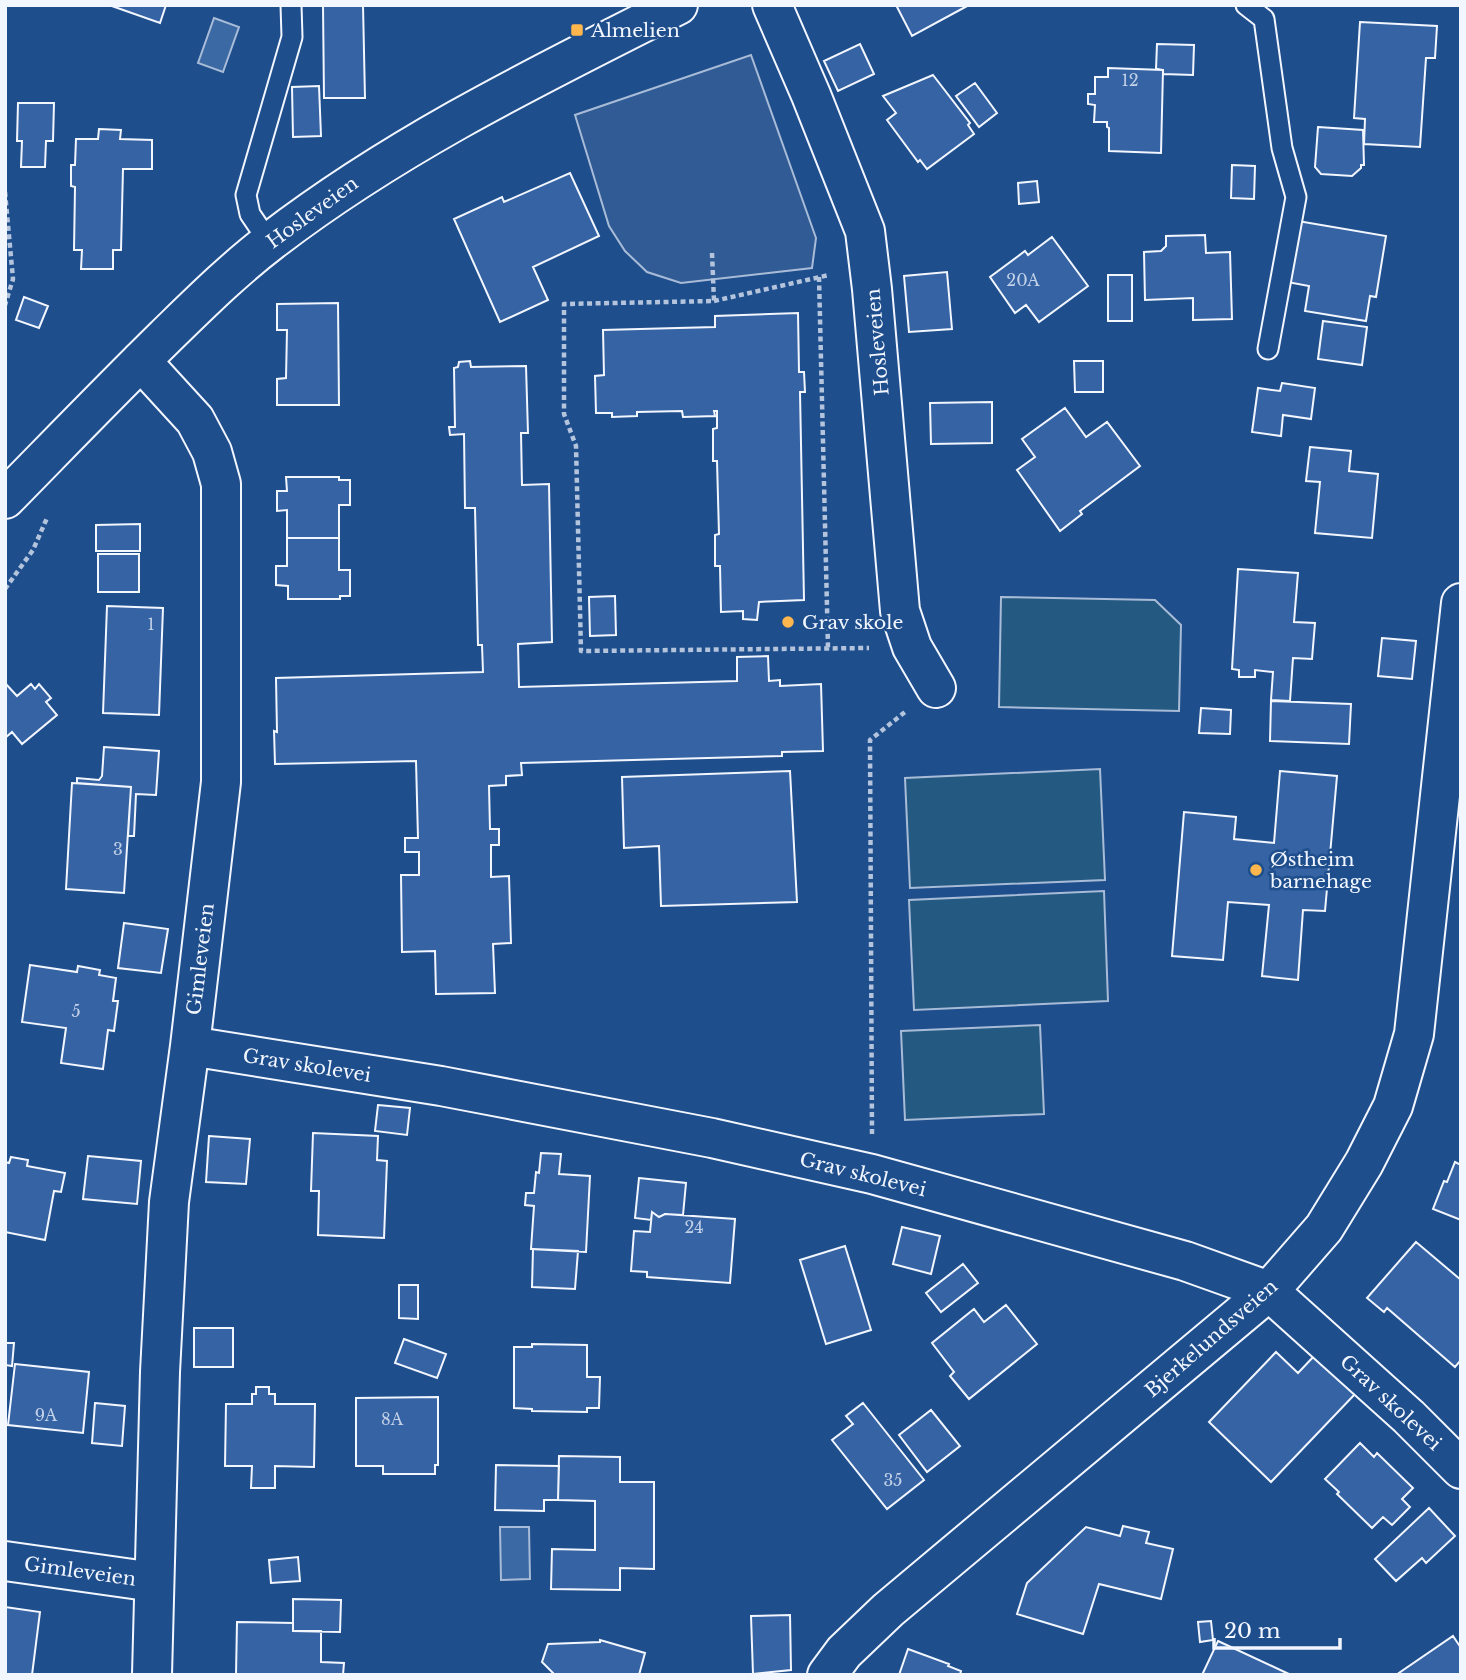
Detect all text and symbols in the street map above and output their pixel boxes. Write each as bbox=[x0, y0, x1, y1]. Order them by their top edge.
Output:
place label: Almelien bbox=[590, 19, 680, 42]
marker: Almelien bbox=[569, 22, 585, 38]
house number: 12 bbox=[1122, 70, 1139, 90]
street label: Hosleveien bbox=[262, 172, 363, 253]
house number: 20A bbox=[1006, 270, 1040, 290]
street label: Hosleveien bbox=[861, 287, 894, 396]
place label: Grav skole bbox=[802, 611, 903, 634]
house number: 1 bbox=[147, 614, 155, 634]
marker: Grav skole bbox=[780, 614, 796, 630]
house number: 3 bbox=[113, 839, 123, 859]
place label: Østheim barnehage bbox=[1269, 848, 1372, 893]
marker: Østheim barnehage bbox=[1248, 862, 1264, 878]
street label: Gimleveien bbox=[182, 902, 219, 1016]
house number: 5 bbox=[71, 1001, 81, 1021]
street label: Grav skolevei bbox=[241, 1044, 373, 1087]
street label: Grav skolevei bbox=[797, 1148, 929, 1201]
house number: 24 bbox=[684, 1217, 704, 1237]
street label: Bjerkelundsveien bbox=[1140, 1275, 1282, 1402]
street label: Grav skolevei bbox=[1335, 1350, 1446, 1455]
house number: 9A bbox=[35, 1405, 58, 1425]
house number: 8A bbox=[381, 1409, 404, 1429]
house number: 35 bbox=[884, 1470, 902, 1490]
street label: Gimleveien bbox=[23, 1552, 137, 1591]
scale bar bbox=[1214, 1606, 1340, 1650]
text: 20 m bbox=[1224, 1618, 1281, 1644]

